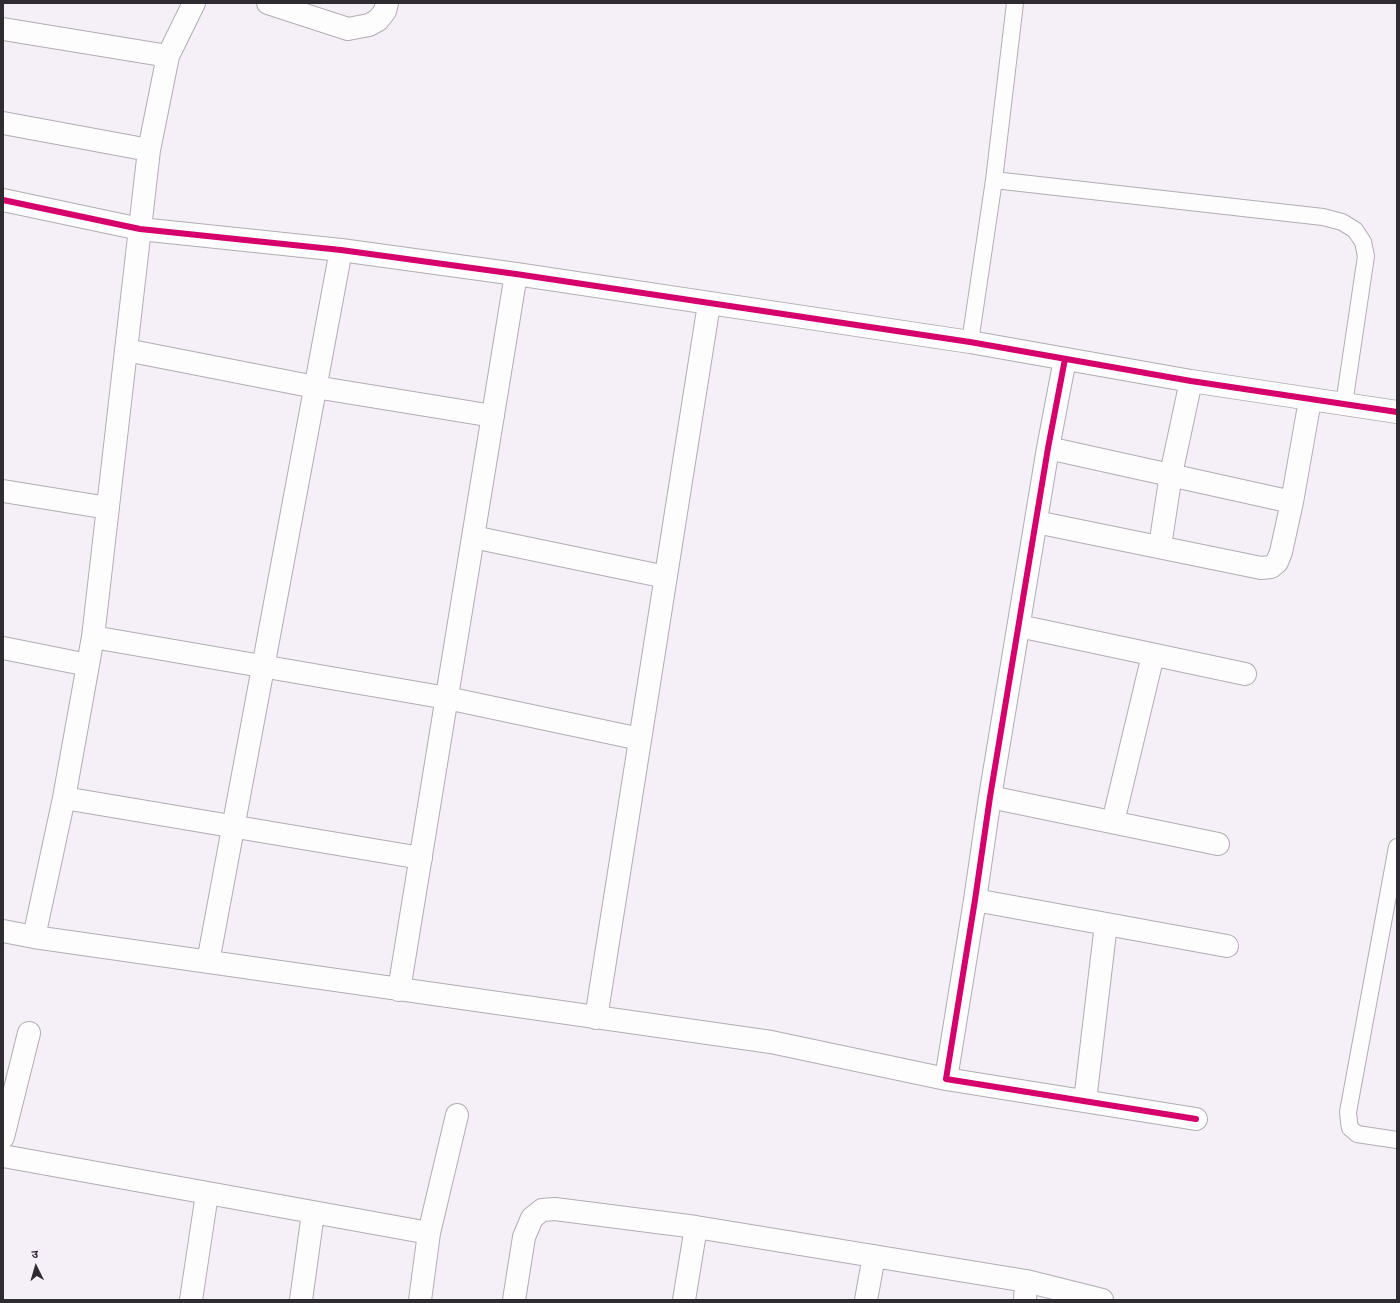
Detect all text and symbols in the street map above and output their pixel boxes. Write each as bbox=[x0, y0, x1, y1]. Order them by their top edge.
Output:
text: उ bbox=[31, 1246, 39, 1263]
north arrow bbox=[16, 1247, 56, 1287]

